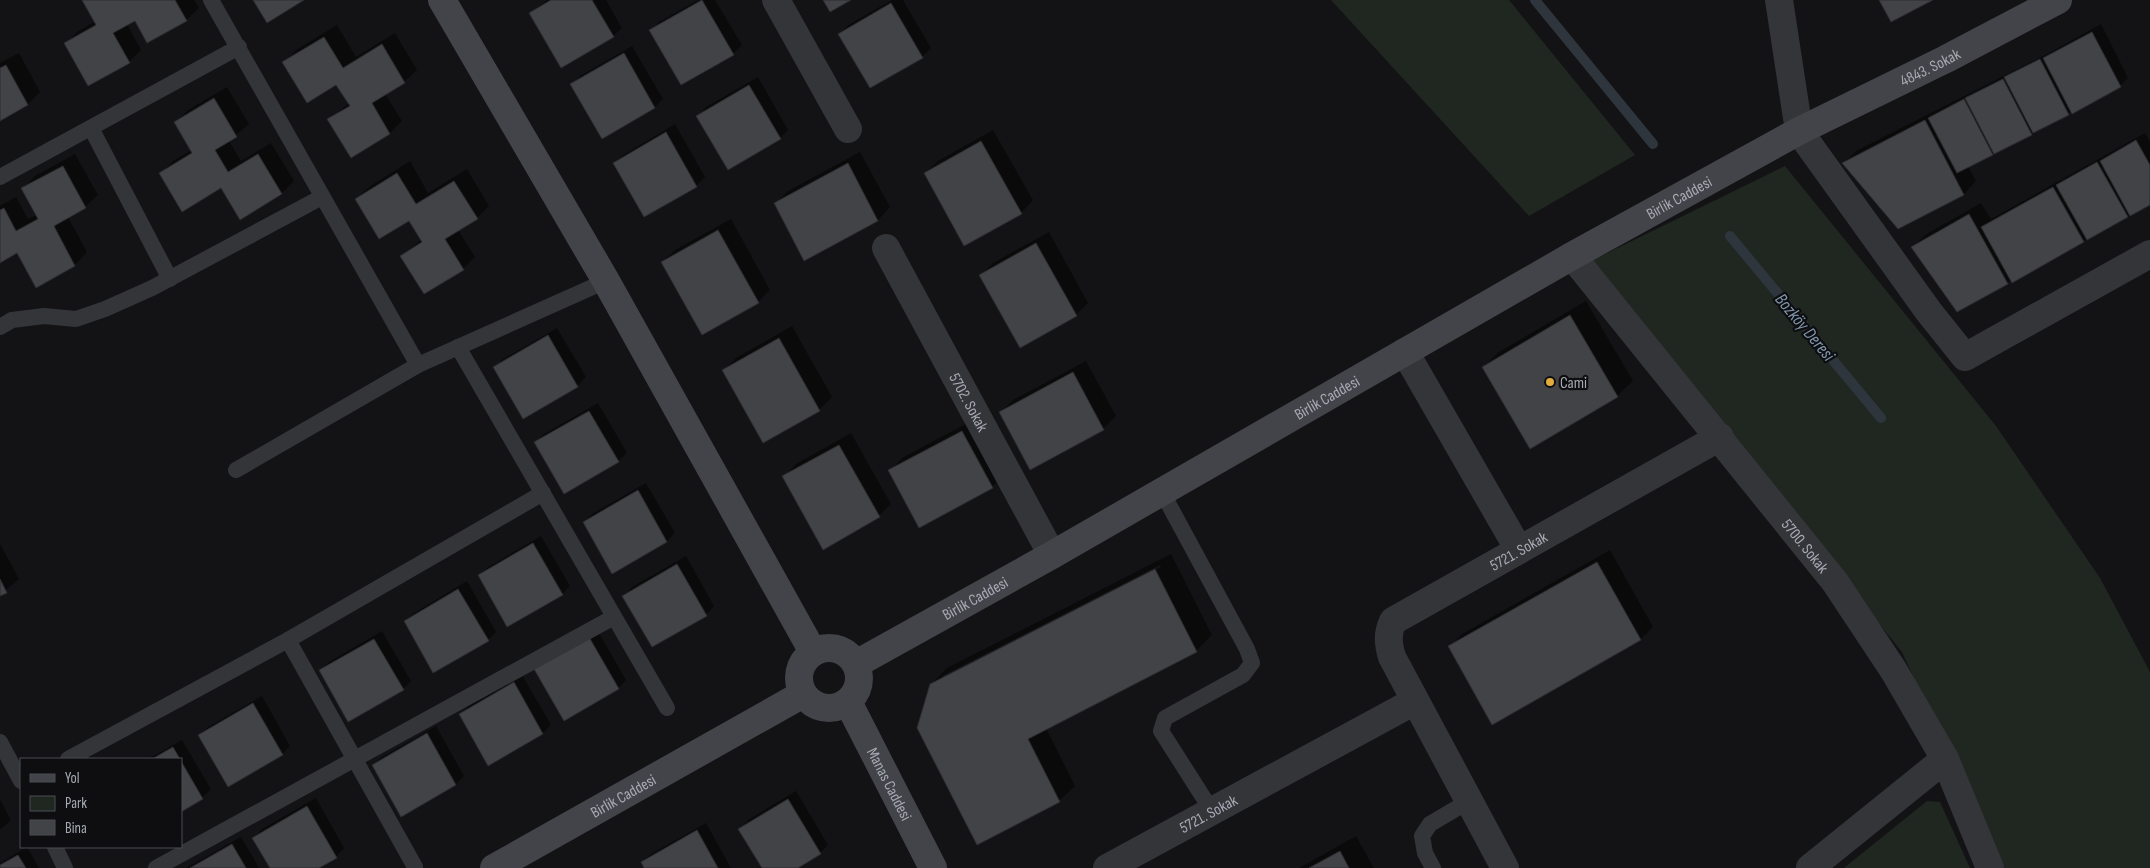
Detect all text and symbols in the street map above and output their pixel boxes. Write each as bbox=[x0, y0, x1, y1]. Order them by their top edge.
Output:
street label: 4843. Sokak bbox=[1897, 45, 1964, 91]
street label: Birlik Caddesi bbox=[1643, 173, 1716, 224]
water label: Bozköy Deresi bbox=[1770, 289, 1839, 366]
street label: 5702. Sokak bbox=[944, 370, 991, 435]
street label: Birlik Caddesi bbox=[1291, 372, 1363, 425]
place label: Cami bbox=[1560, 374, 1587, 393]
marker: Cami bbox=[1544, 376, 1556, 388]
street label: 5700. Sokak bbox=[1777, 516, 1832, 577]
street label: 5721. Sokak bbox=[1487, 528, 1551, 576]
street label: Birlik Caddesi bbox=[940, 573, 1012, 625]
street label: Manas Caddesi bbox=[862, 745, 915, 824]
legend bbox=[20, 758, 182, 848]
text: Yol bbox=[65, 769, 80, 788]
street label: Birlik Caddesi bbox=[588, 771, 660, 823]
street label: 5721. Sokak bbox=[1177, 791, 1241, 838]
text: Park bbox=[65, 794, 87, 813]
text: Bina bbox=[65, 819, 87, 838]

